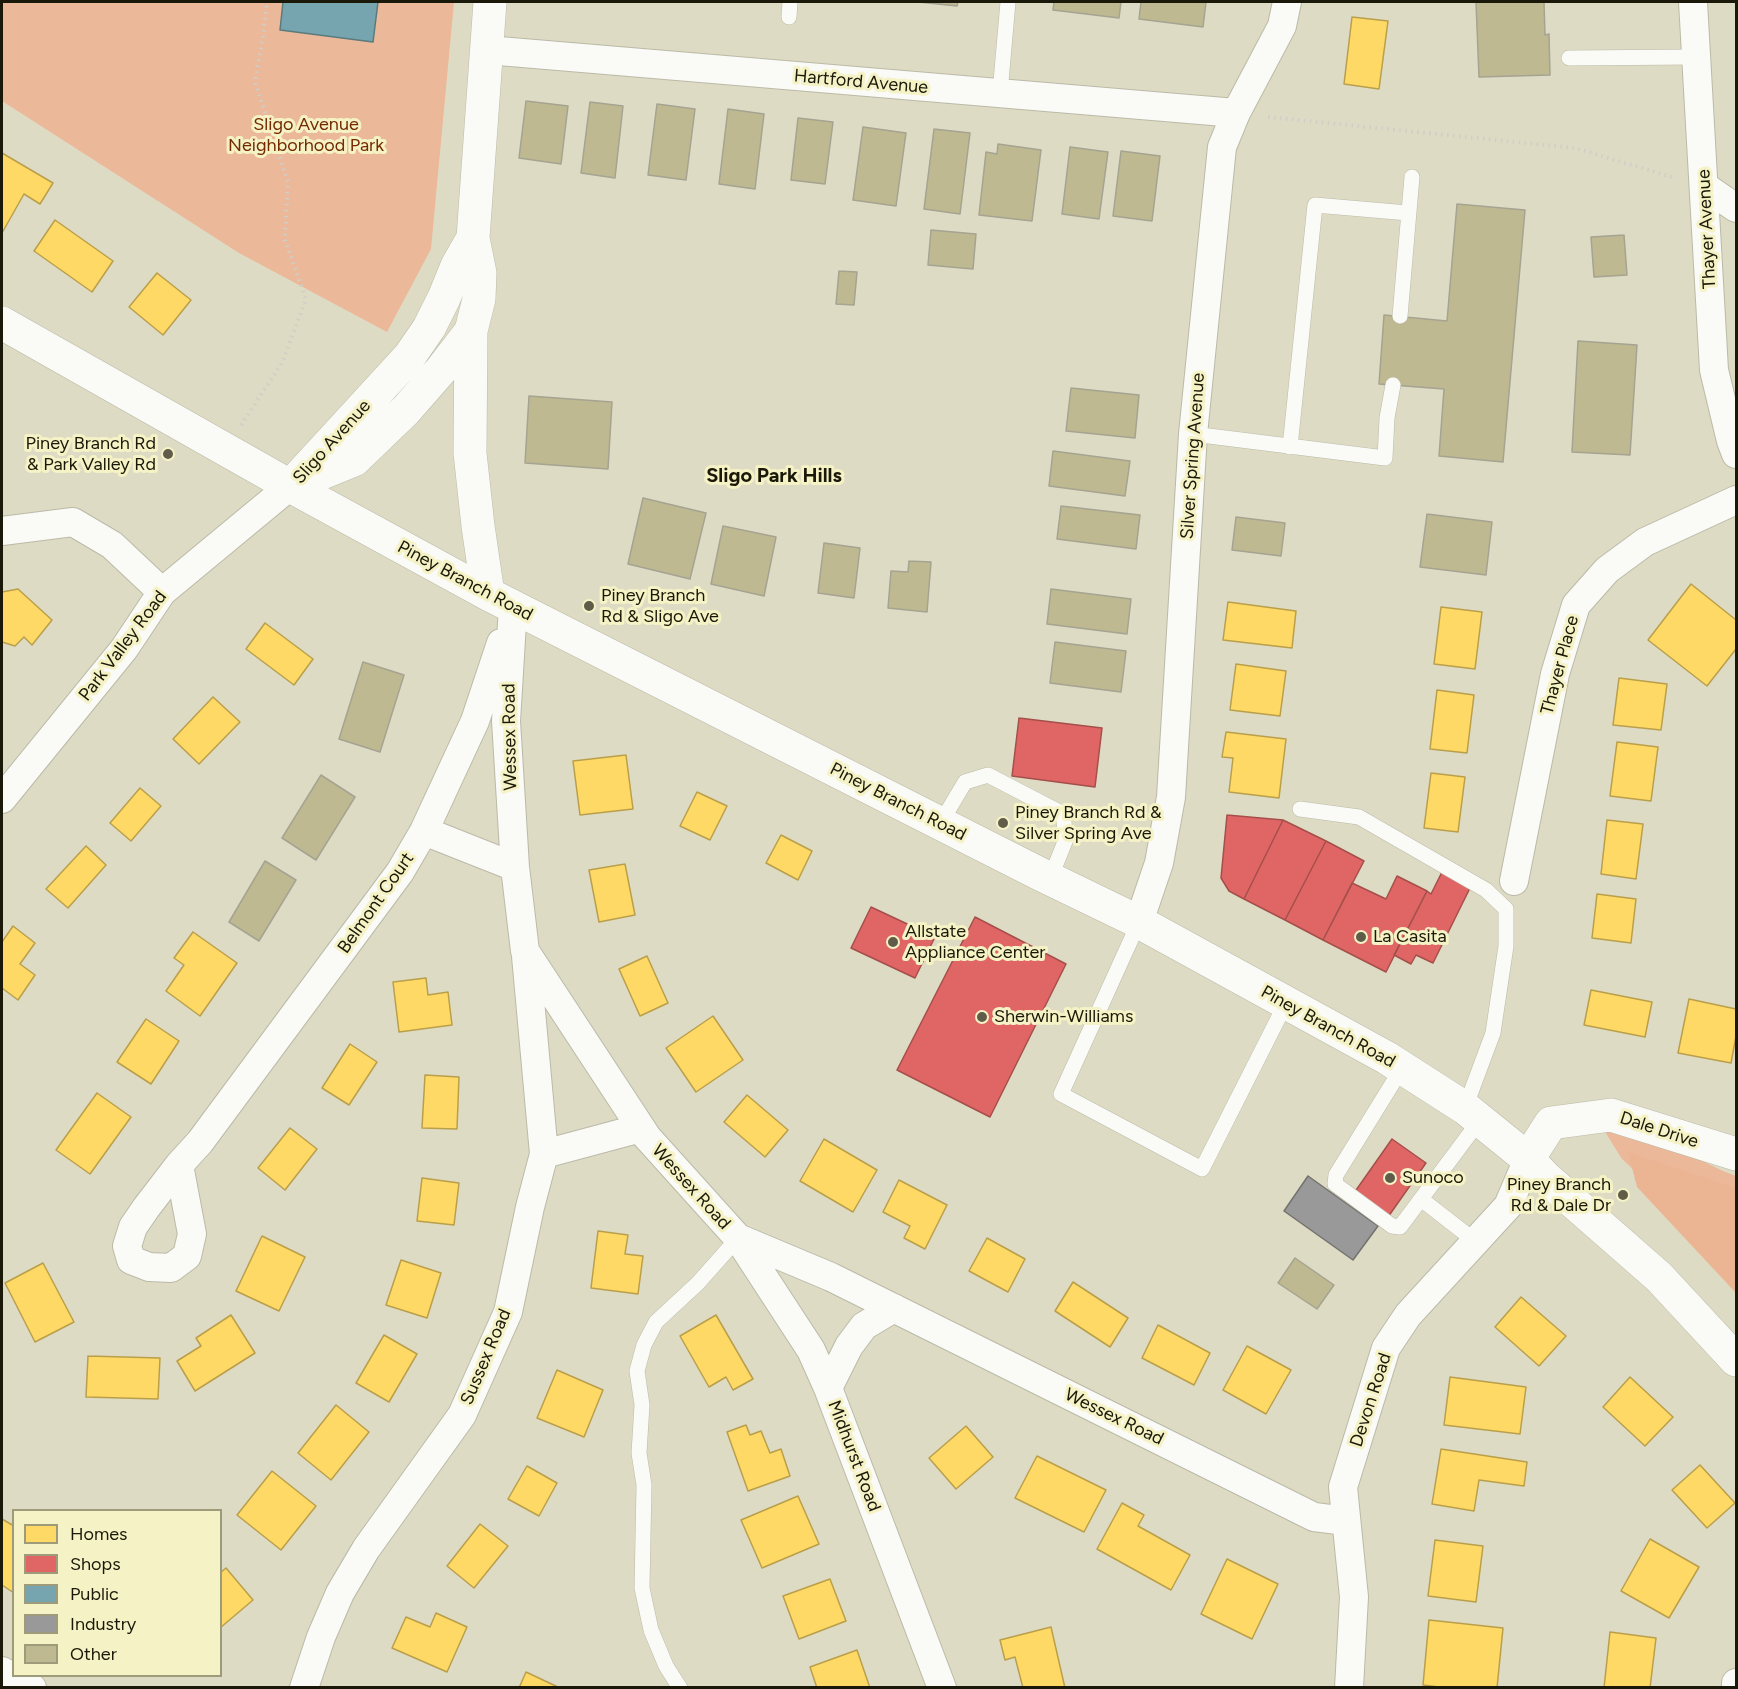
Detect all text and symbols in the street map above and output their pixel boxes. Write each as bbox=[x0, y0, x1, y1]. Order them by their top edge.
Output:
street label: Hartford Avenue bbox=[793, 65, 929, 99]
park label: Sligo Avenue Neighborhood Park bbox=[228, 114, 384, 156]
street label: Thayer Avenue bbox=[1693, 169, 1721, 289]
street label: Silver Spring Avenue bbox=[1176, 372, 1210, 540]
street label: Sligo Avenue bbox=[289, 396, 375, 488]
place label: Piney Branch Rd & Park Valley Rd bbox=[26, 433, 156, 476]
marker: Piney Branch Rd & Park Valley Rd bbox=[161, 447, 175, 461]
district label: Sligo Park Hills bbox=[706, 464, 842, 488]
street label: Piney Branch Road bbox=[394, 536, 536, 626]
place label: Piney Branch Rd & Sligo Ave bbox=[601, 585, 719, 628]
street label: Park Valley Road bbox=[75, 587, 171, 705]
marker: Piney Branch Rd & Sligo Ave bbox=[582, 599, 596, 613]
street label: Thayer Place bbox=[1536, 613, 1584, 717]
street label: Wessex Road bbox=[498, 683, 522, 791]
street label: Piney Branch Road bbox=[826, 758, 970, 846]
place label: Piney Branch Rd & Silver Spring Ave bbox=[1015, 802, 1162, 844]
marker: Piney Branch Rd & Silver Spring Ave bbox=[996, 816, 1010, 830]
street label: Belmont Court bbox=[333, 848, 419, 958]
place label: Allstate Appliance Center bbox=[905, 921, 1045, 964]
place label: La Casita bbox=[1373, 926, 1447, 948]
marker: La Casita bbox=[1354, 930, 1368, 944]
marker: Allstate Appliance Center bbox=[886, 935, 900, 949]
street label: Piney Branch Road bbox=[1257, 981, 1399, 1073]
place label: Sherwin-Williams bbox=[994, 1006, 1133, 1028]
marker: Sherwin-Williams bbox=[975, 1010, 989, 1024]
street label: Dale Drive bbox=[1617, 1107, 1701, 1153]
street label: Wessex Road bbox=[647, 1140, 735, 1234]
place label: Sunoco bbox=[1402, 1167, 1464, 1189]
marker: Sunoco bbox=[1383, 1171, 1397, 1185]
place label: Piney Branch Rd & Dale Dr bbox=[1507, 1174, 1611, 1216]
marker: Piney Branch Rd & Dale Dr bbox=[1616, 1188, 1630, 1202]
street label: Sussex Road bbox=[456, 1306, 516, 1408]
street label: Devon Road bbox=[1346, 1350, 1396, 1450]
street label: Wessex Road bbox=[1061, 1384, 1167, 1450]
street label: Midhurst Road bbox=[823, 1397, 885, 1515]
legend bbox=[12, 1509, 222, 1677]
text: Homes bbox=[70, 1523, 128, 1545]
text: Shops bbox=[70, 1553, 121, 1575]
text: Public bbox=[70, 1583, 119, 1605]
text: Industry bbox=[70, 1613, 136, 1635]
text: Other bbox=[70, 1643, 117, 1665]

